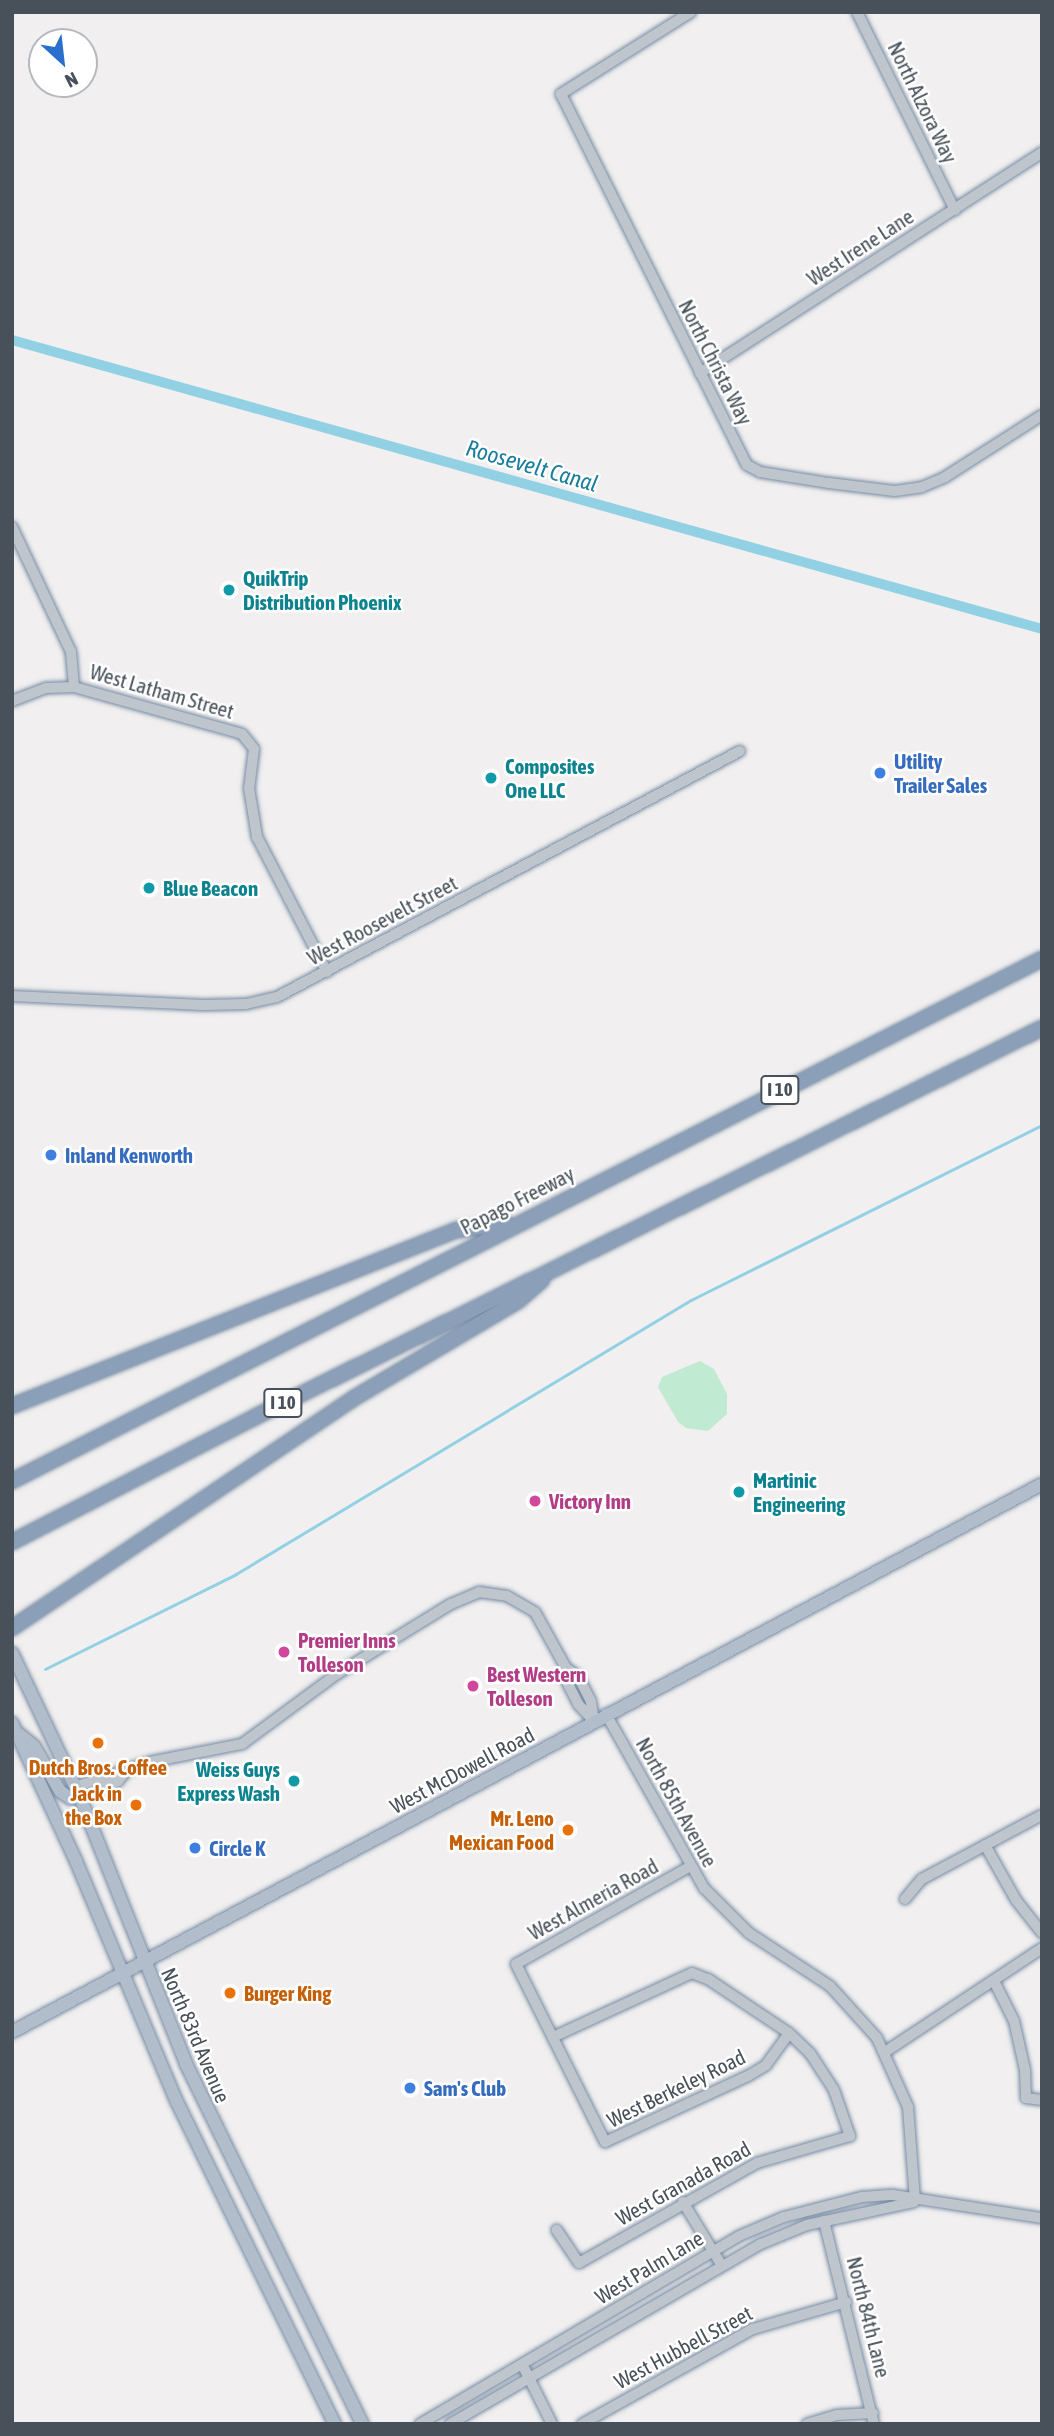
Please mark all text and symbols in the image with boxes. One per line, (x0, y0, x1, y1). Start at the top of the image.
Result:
north arrow (28, 28, 98, 98)
street label: North Alzora Way (883, 37, 963, 167)
text: N (62, 68, 82, 92)
street label: West Irene Lane (802, 203, 918, 291)
street label: North Christa Way (674, 295, 758, 429)
water label: Roosevelt Canal (463, 434, 601, 498)
place label: QuikTrip Distribution Phoenix (243, 565, 401, 615)
marker: QuikTrip Distribution Phoenix (221, 582, 237, 598)
street label: West Latham Street (87, 658, 237, 724)
place label: Utility Trailer Sales (894, 748, 987, 798)
place label: Composites One LLC (505, 753, 594, 803)
marker: Utility Trailer Sales (872, 765, 888, 781)
marker: Composites One LLC (483, 770, 499, 786)
street label: West Roosevelt Street (303, 870, 461, 970)
place label: Blue Beacon (163, 875, 258, 901)
marker: Blue Beacon (141, 880, 157, 896)
road number: I 10 (759, 1074, 801, 1106)
place label: Inland Kenworth (65, 1142, 193, 1168)
marker: Inland Kenworth (43, 1147, 59, 1163)
street label: Papago Freeway (456, 1161, 578, 1239)
road number: I 10 (262, 1387, 304, 1418)
place label: Martinic Engineering (753, 1467, 845, 1517)
marker: Martinic Engineering (731, 1484, 747, 1500)
place label: Victory Inn (549, 1488, 631, 1514)
marker: Victory Inn (527, 1493, 543, 1509)
place label: Premier Inns Tolleson (298, 1627, 396, 1677)
marker: Premier Inns Tolleson (276, 1644, 292, 1660)
place label: Best Western Tolleson (487, 1661, 586, 1711)
marker: Best Western Tolleson (465, 1678, 481, 1694)
street label: West McDowell Road (386, 1721, 538, 1819)
street label: North 85th Avenue (631, 1733, 723, 1871)
marker: Dutch Bros. Coffee (90, 1735, 106, 1751)
place label: Dutch Bros. Coffee (29, 1754, 167, 1780)
place label: Weiss Guys Express Wash (177, 1756, 280, 1806)
marker: Weiss Guys Express Wash (286, 1773, 302, 1789)
place label: Jack in the Box (65, 1780, 122, 1830)
marker: Jack in the Box (128, 1797, 144, 1813)
place label: Mr. Leno Mexican Food (449, 1805, 554, 1855)
marker: Mr. Leno Mexican Food (560, 1822, 576, 1838)
place label: Circle K (209, 1835, 265, 1861)
marker: Circle K (187, 1840, 203, 1856)
street label: West Almeria Road (524, 1853, 662, 1945)
street label: North 83rd Avenue (156, 1964, 236, 2106)
place label: Burger King (244, 1980, 331, 2006)
marker: Burger King (222, 1985, 238, 2001)
street label: West Berkeley Road (603, 2044, 749, 2132)
place label: Sam's Club (424, 2075, 506, 2101)
marker: Sam's Club (402, 2080, 418, 2096)
street label: West Granada Road (611, 2136, 755, 2230)
street label: West Palm Lane (591, 2225, 707, 2309)
street label: North 84th Lane (842, 2254, 896, 2380)
street label: West Hubbell Street (610, 2300, 756, 2394)

